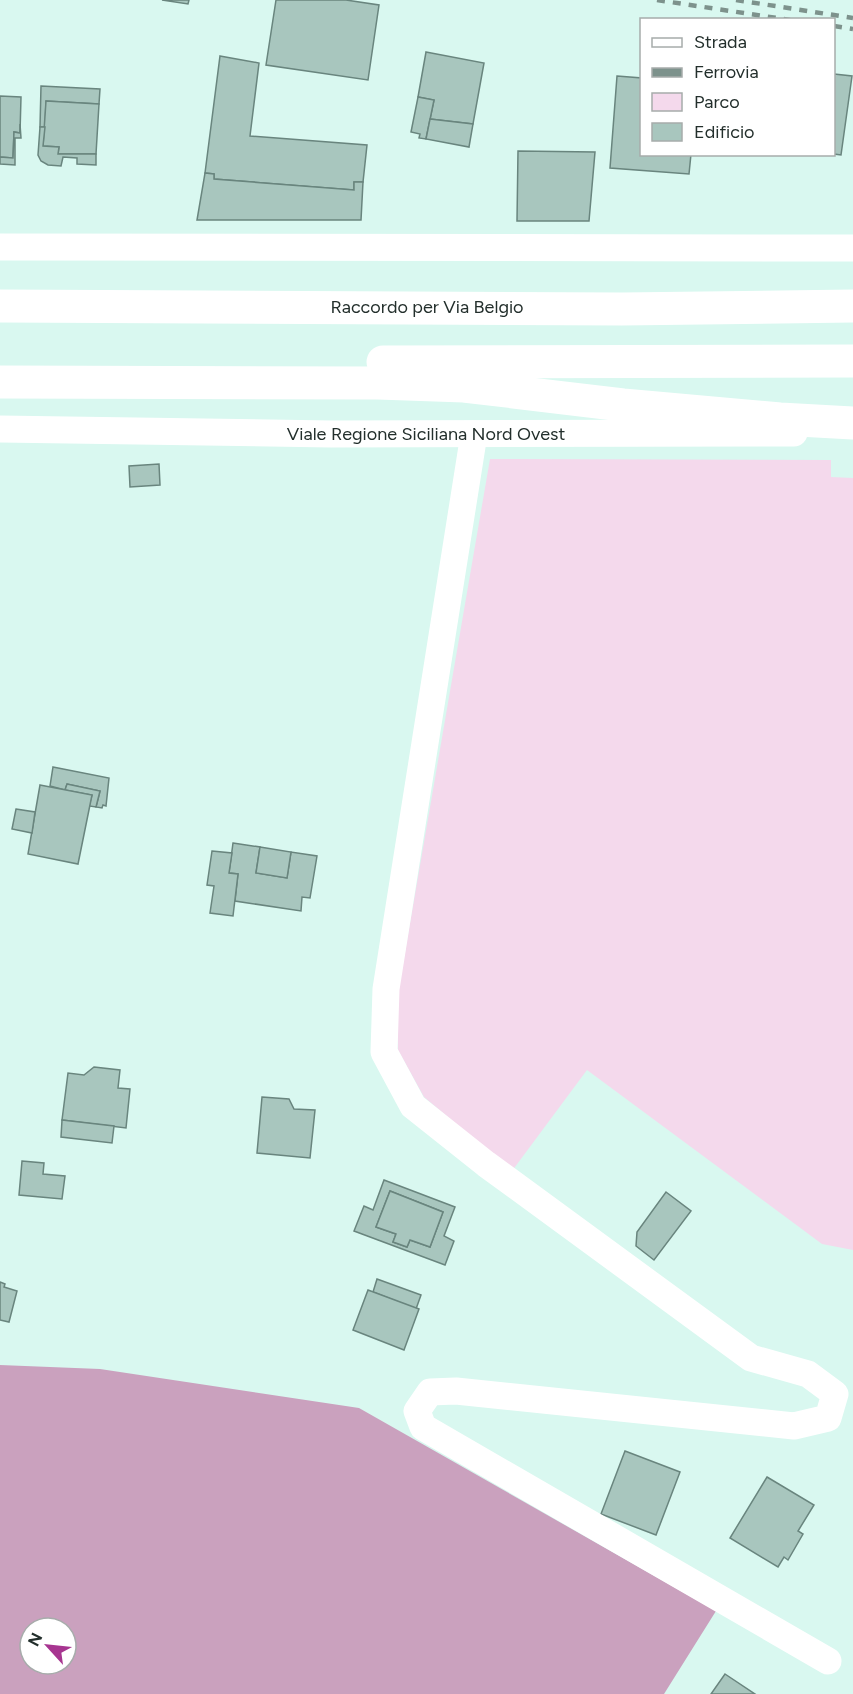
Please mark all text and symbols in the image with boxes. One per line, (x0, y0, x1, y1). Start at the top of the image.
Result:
legend (640, 18, 835, 156)
text: Strada (694, 31, 747, 53)
text: Ferrovia (694, 61, 759, 83)
text: Parco (694, 91, 740, 113)
text: Edificio (694, 121, 755, 143)
street label: Raccordo per Via Belgio (330, 296, 524, 318)
street label: Viale Regione Siciliana Nord Ovest (287, 423, 565, 445)
north arrow (18, 1616, 78, 1676)
text: N (24, 1630, 46, 1649)

